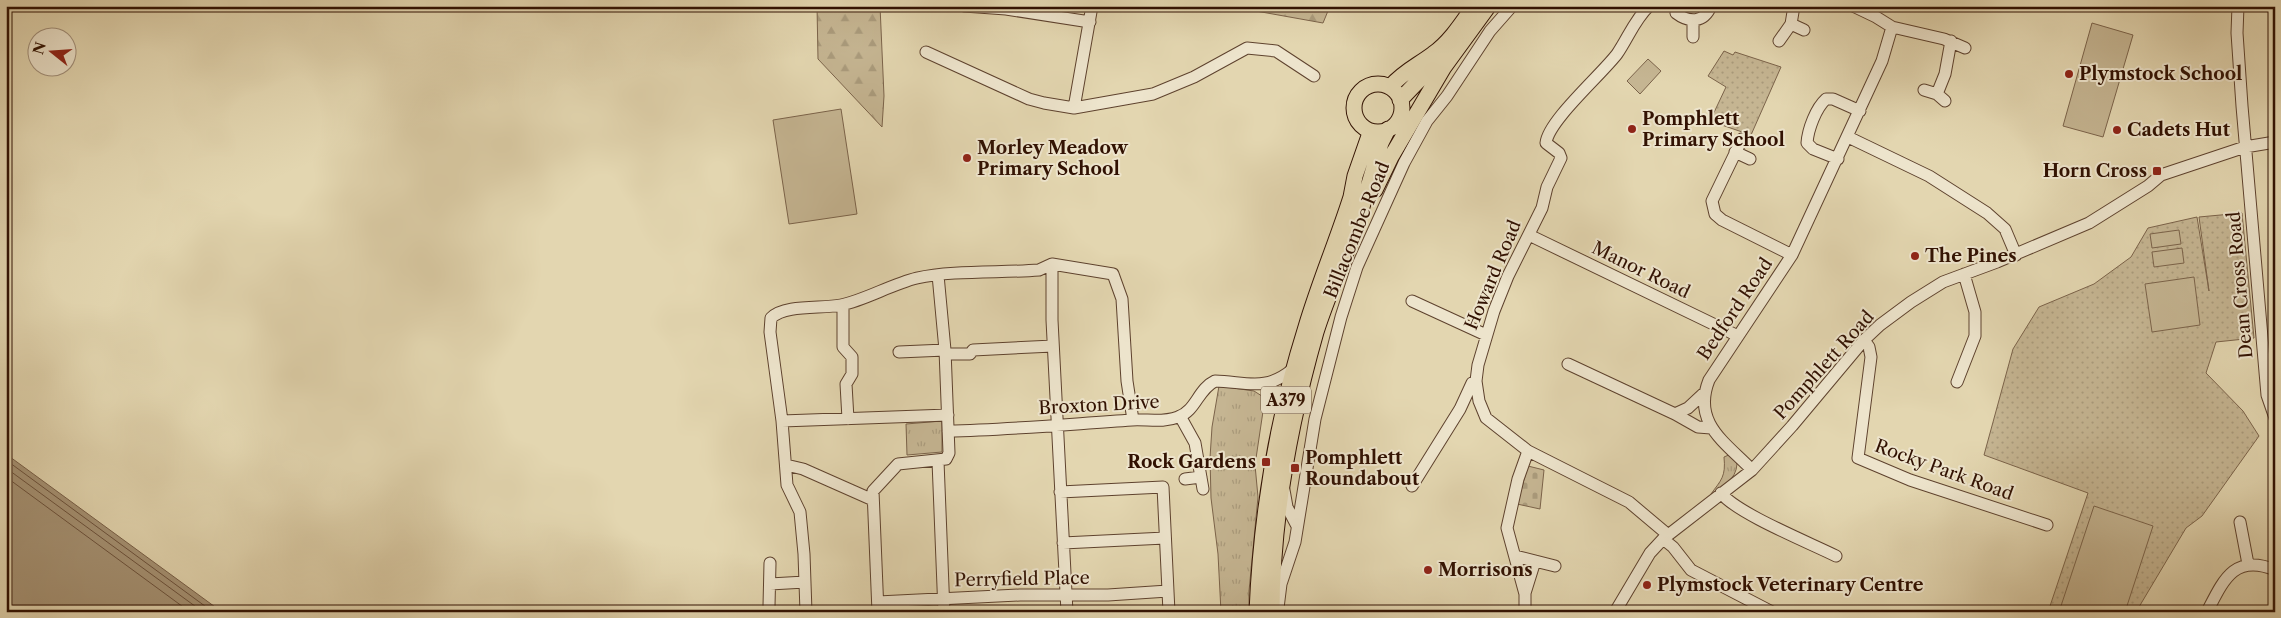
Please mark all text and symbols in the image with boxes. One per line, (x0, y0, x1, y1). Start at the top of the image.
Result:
north arrow (28, 28, 78, 78)
text: N (29, 40, 50, 57)
place label: Plymstock School (2079, 63, 2242, 85)
marker: Plymstock School (2063, 68, 2075, 80)
place label: Pomphlett Primary School (1642, 108, 1785, 151)
place label: Cadets Hut (2127, 119, 2231, 141)
marker: Pomphlett Primary School (1626, 123, 1638, 135)
marker: Cadets Hut (2111, 124, 2123, 136)
place label: Morley Meadow Primary School (977, 137, 1129, 180)
marker: Morley Meadow Primary School (961, 152, 973, 164)
street label: Billacombe Road (1320, 158, 1394, 302)
place label: Horn Cross (2043, 160, 2147, 182)
marker: Horn Cross (2151, 165, 2163, 177)
street label: Dean Cross Road (2223, 211, 2257, 359)
street label: Howard Road (1460, 217, 1526, 333)
street label: Manor Road (1588, 237, 1694, 303)
place label: The Pines (1925, 245, 2017, 267)
marker: The Pines (1909, 250, 1921, 262)
street label: Bedford Road (1693, 254, 1777, 364)
street label: Pomphlett Road (1769, 306, 1879, 424)
road number: A379 (1261, 386, 1311, 414)
street label: Broxton Drive (1038, 391, 1160, 419)
street label: Rocky Park Road (1872, 435, 2016, 505)
place label: Pomphlett Roundabout (1305, 447, 1420, 490)
place label: Rock Gardens (1127, 451, 1256, 473)
marker: Rock Gardens (1260, 456, 1272, 468)
marker: Pomphlett Roundabout (1289, 462, 1301, 474)
place label: Morrisons (1438, 559, 1533, 581)
marker: Morrisons (1422, 564, 1434, 576)
street label: Perryfield Place (954, 567, 1090, 591)
place label: Plymstock Veterinary Centre (1657, 574, 1924, 596)
marker: Plymstock Veterinary Centre (1641, 579, 1653, 591)

